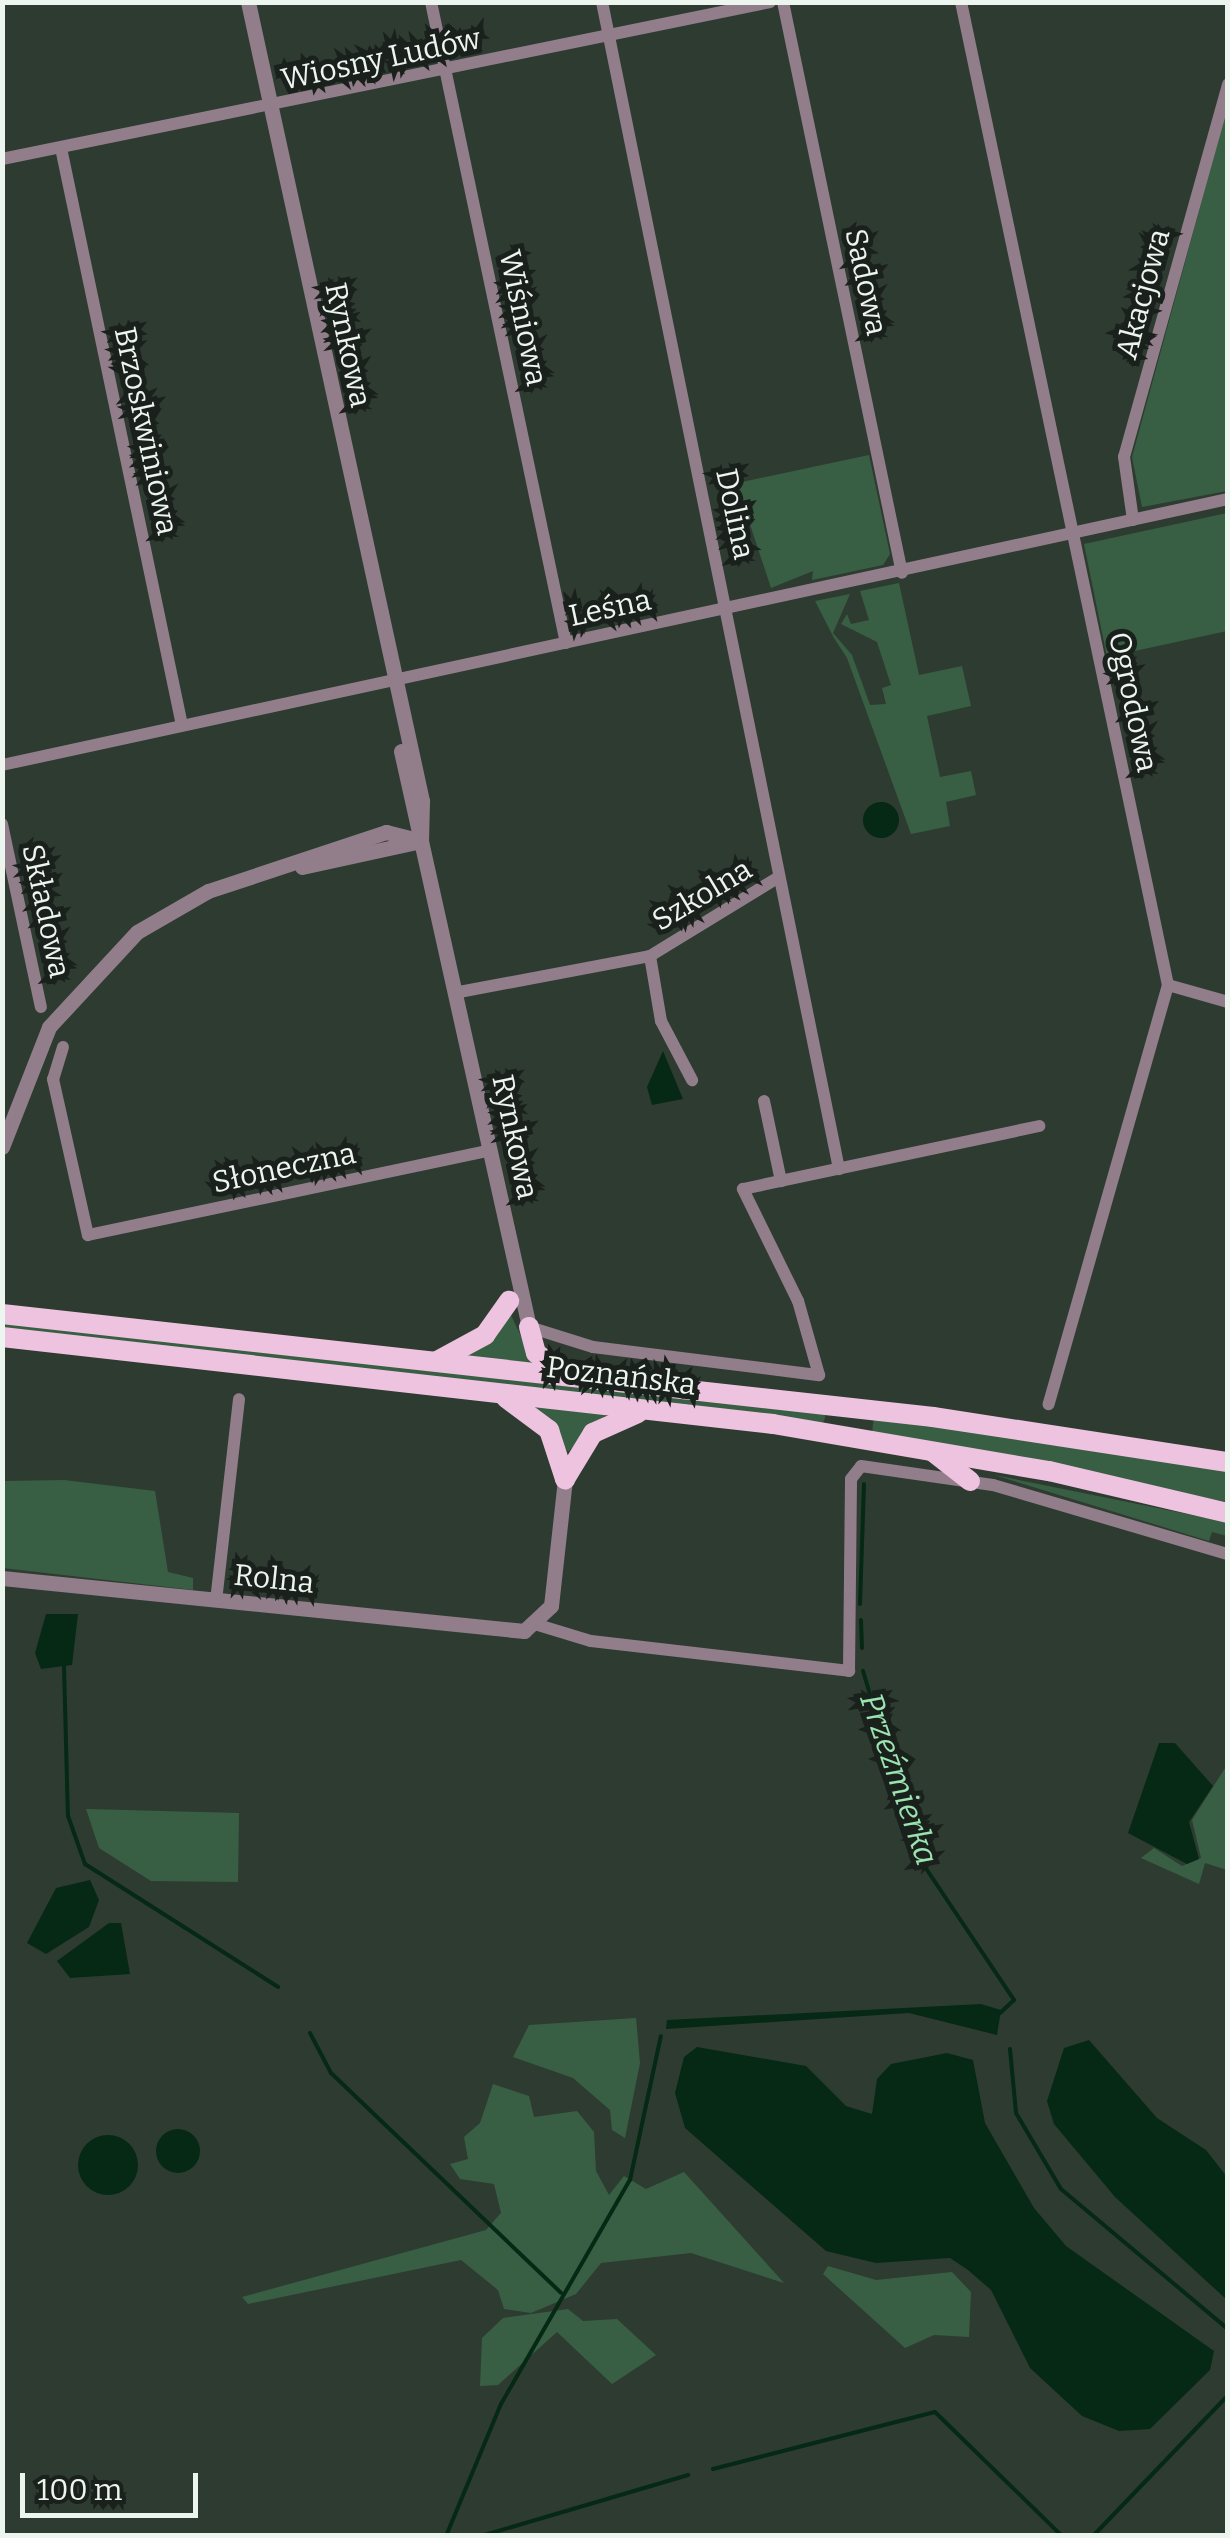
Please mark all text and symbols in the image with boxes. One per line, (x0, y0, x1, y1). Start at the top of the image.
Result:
street label: Wiosny Ludów (278, 20, 484, 98)
street label: Sadowa (837, 225, 895, 339)
street label: Akacjowa (1108, 225, 1178, 363)
street label: Wiśniowa (491, 247, 555, 389)
street label: Rynkowa (317, 280, 379, 410)
street label: Brzoskwiniowa (106, 324, 186, 538)
street label: Dolina (708, 465, 762, 563)
street label: Leśna (566, 582, 654, 634)
street label: Ogrodowa (1101, 629, 1165, 775)
street label: Składowa (14, 841, 78, 981)
street label: Szkolna (646, 851, 758, 939)
street label: Rynkowa (484, 1072, 546, 1202)
street label: Słoneczna (209, 1135, 359, 1201)
street label: Poznańska (544, 1349, 698, 1403)
street label: Rolna (232, 1557, 316, 1601)
water label: Przeźmierka (852, 1688, 946, 1870)
scale bar (25, 2453, 202, 2515)
text: 100 m (37, 2472, 122, 2508)

